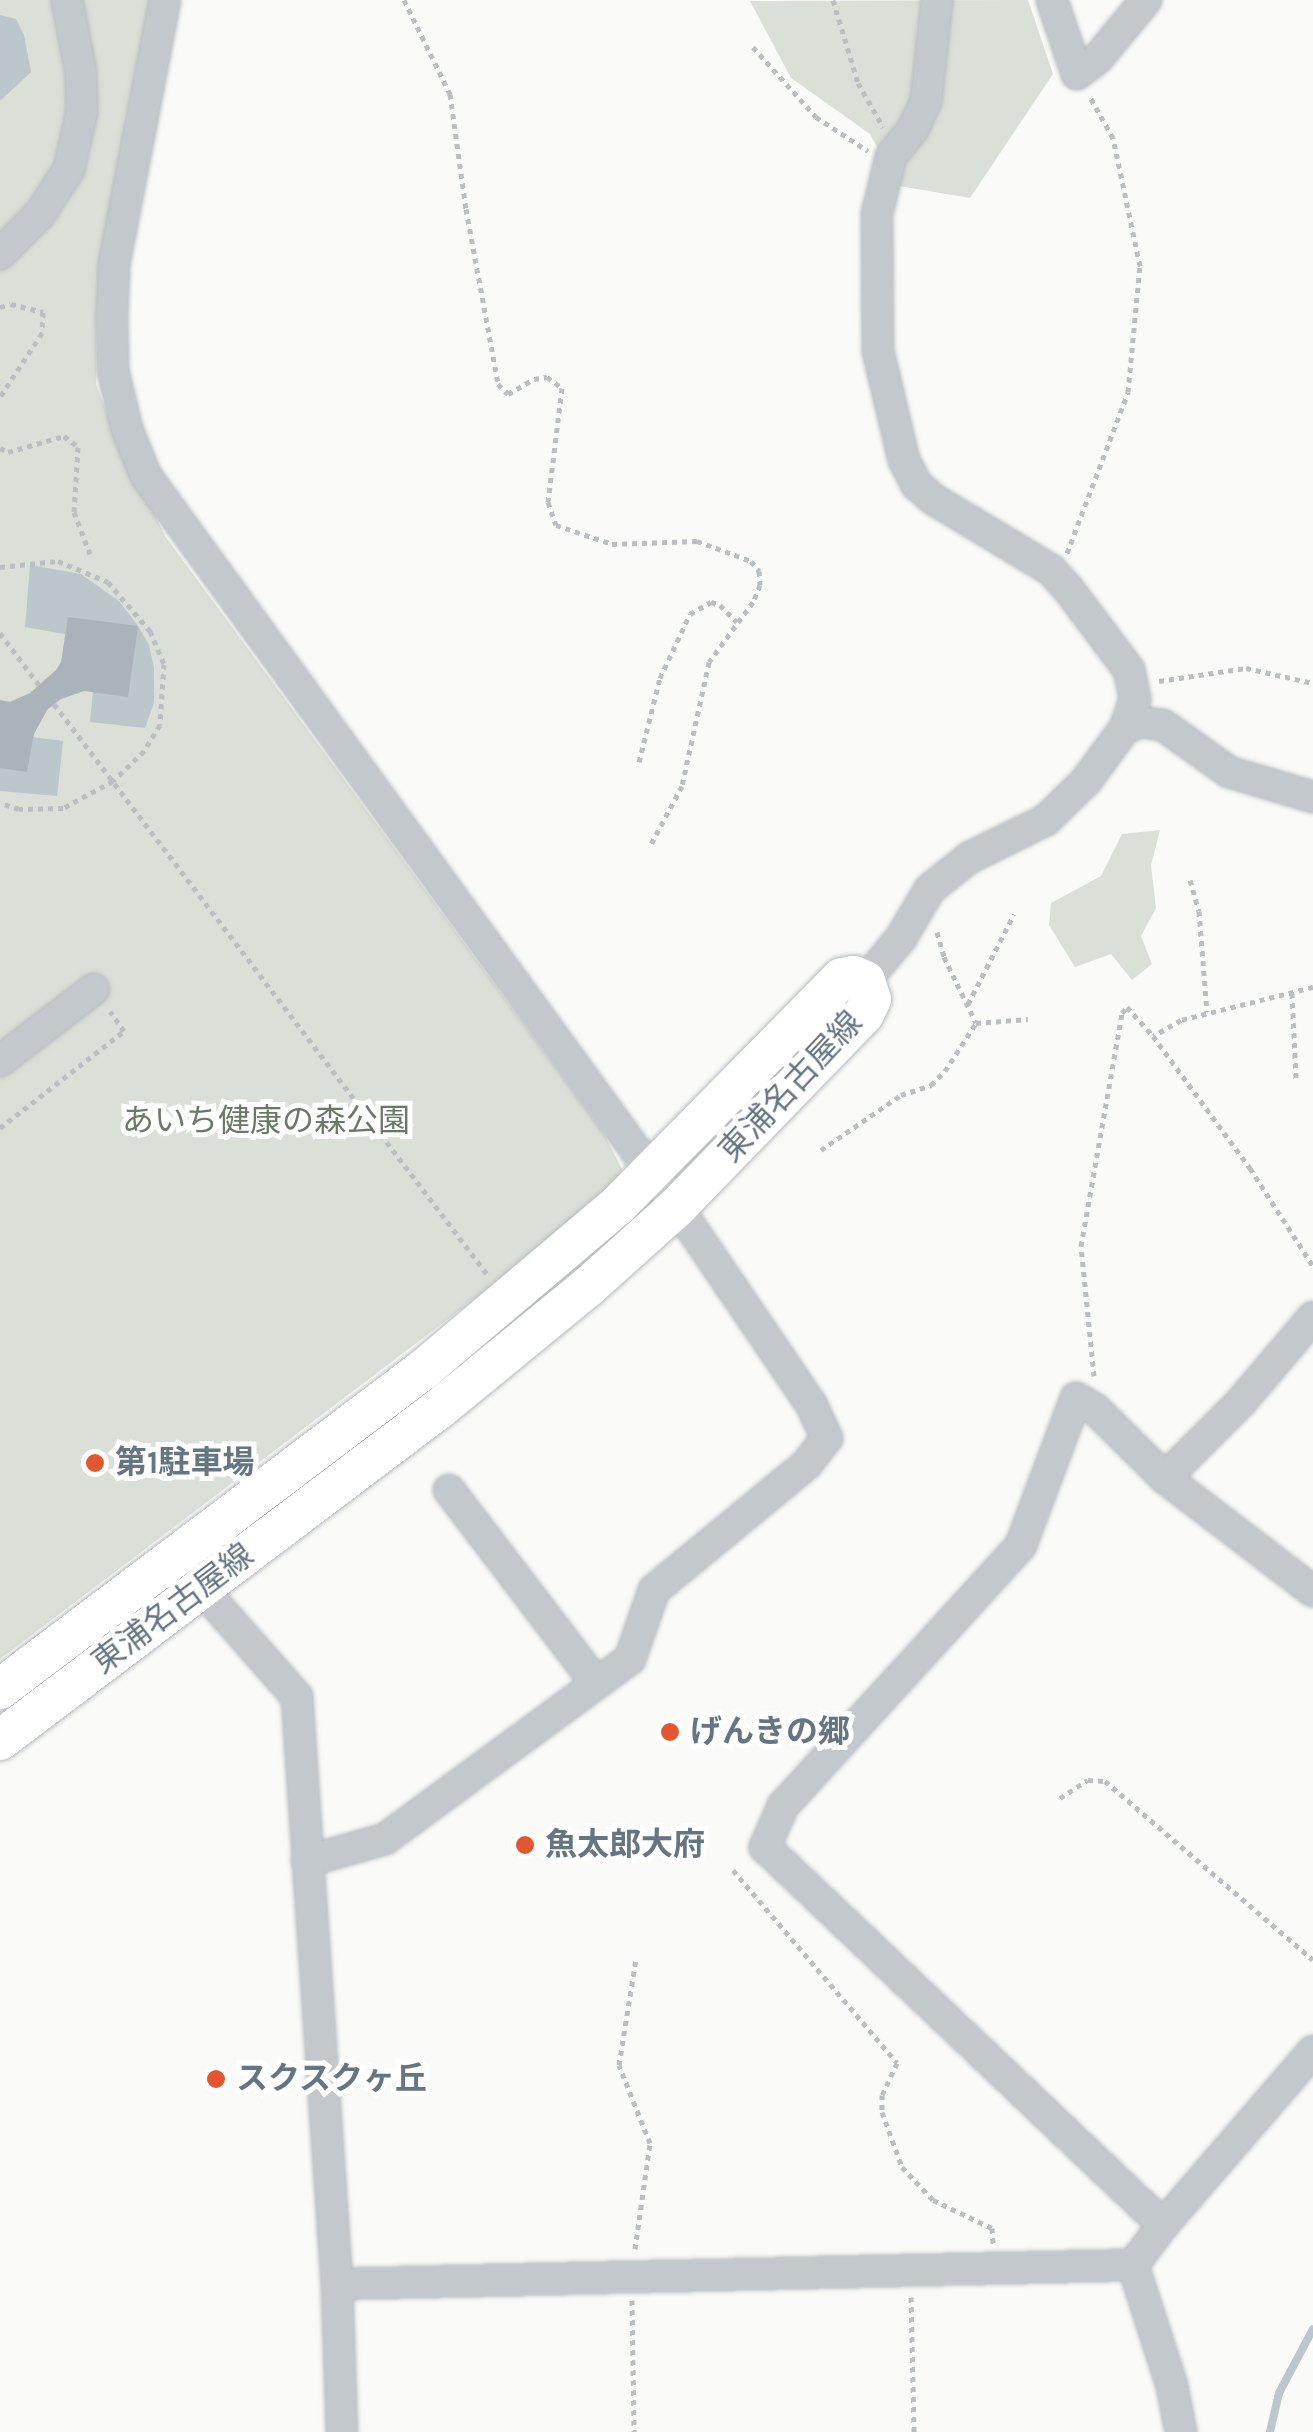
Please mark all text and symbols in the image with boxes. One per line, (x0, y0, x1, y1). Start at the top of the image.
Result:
street label: 東浦名古屋線 (711, 1004, 871, 1170)
park label: あいち健康の森公園 (122, 1102, 410, 1140)
place label: 第1駐車場 (115, 1444, 254, 1482)
marker: 第1駐車場 (84, 1452, 106, 1474)
street label: 東浦名古屋線 (85, 1536, 261, 1682)
place label: げんきの郷 (690, 1713, 850, 1751)
marker: げんきの郷 (659, 1721, 681, 1743)
place label: 魚太郎大府 (545, 1826, 705, 1864)
marker: 魚太郎大府 (514, 1834, 536, 1856)
place label: スクスクヶ丘 (236, 2060, 428, 2098)
marker: スクスクヶ丘 (205, 2068, 227, 2090)

